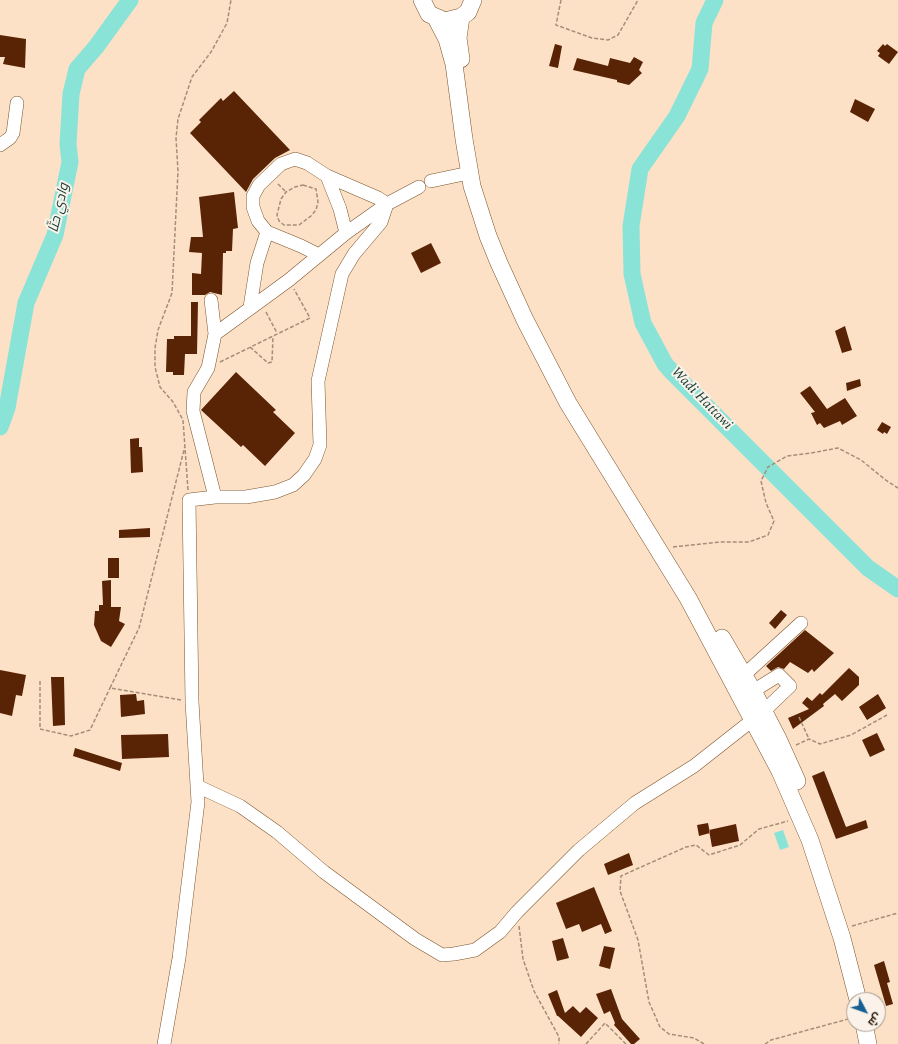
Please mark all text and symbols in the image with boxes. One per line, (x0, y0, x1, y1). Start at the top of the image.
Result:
water label: وادي حتّا (46, 182, 74, 234)
water label: Wadi Hattawi (667, 364, 735, 434)
north arrow (846, 992, 886, 1032)
text: ش (864, 1009, 886, 1030)

